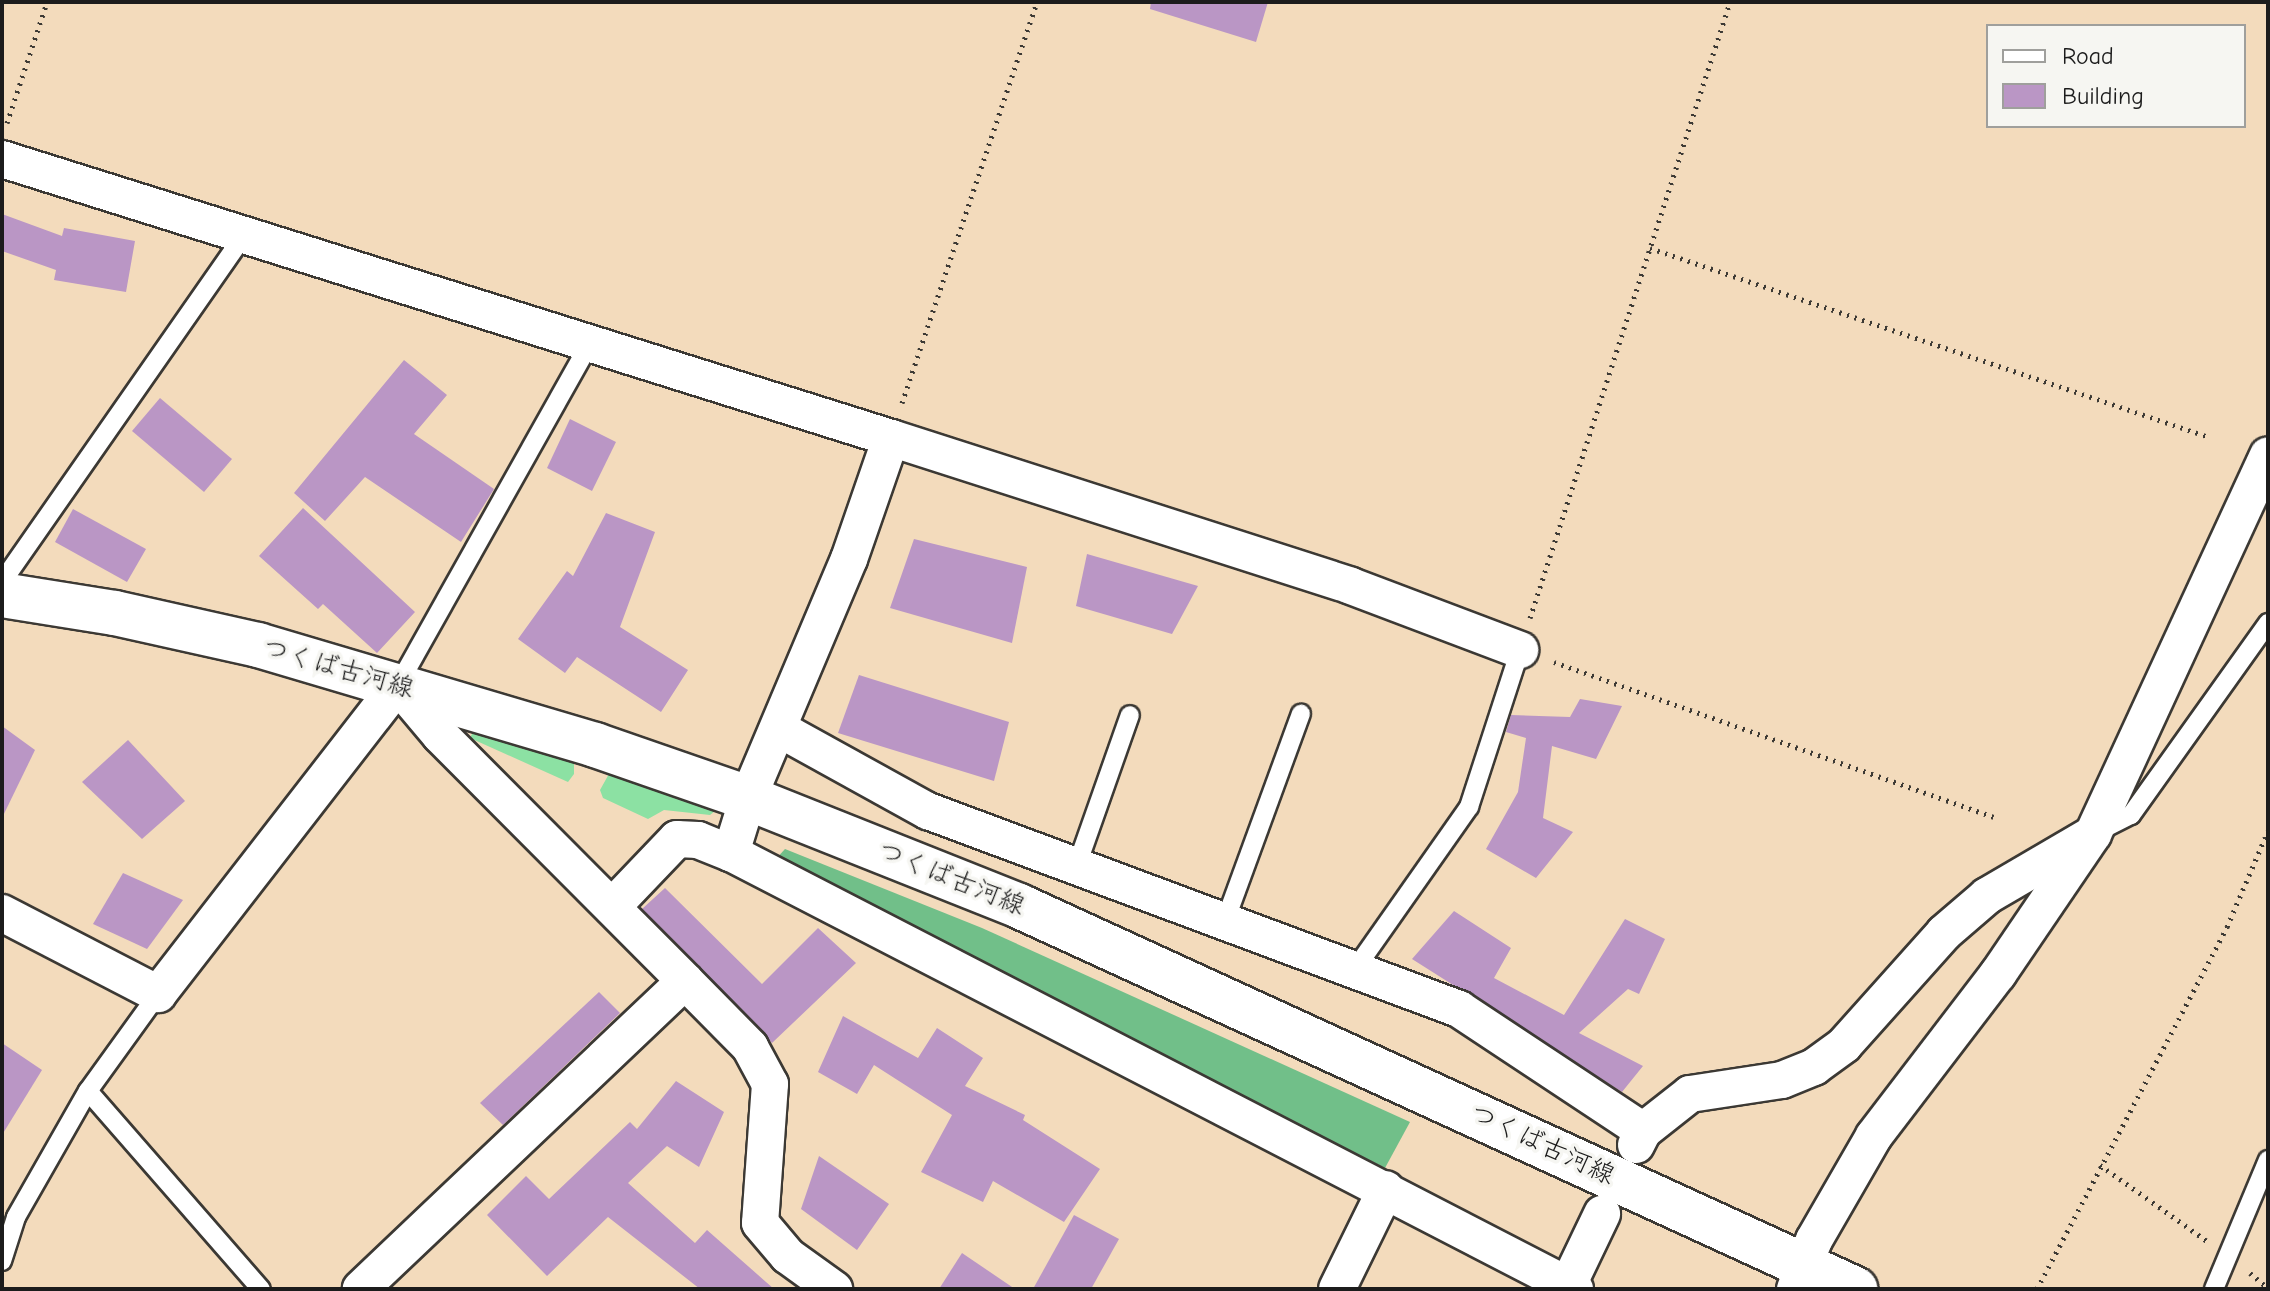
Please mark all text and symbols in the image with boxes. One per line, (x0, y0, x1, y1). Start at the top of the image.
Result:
legend (1986, 24, 2246, 128)
text: Road (2062, 42, 2114, 70)
text: Building (2062, 82, 2144, 110)
street label: つくば古河線 (259, 633, 417, 705)
street label: つくば古河線 (873, 835, 1029, 923)
street label: つくば古河線 (1465, 1098, 1619, 1192)

